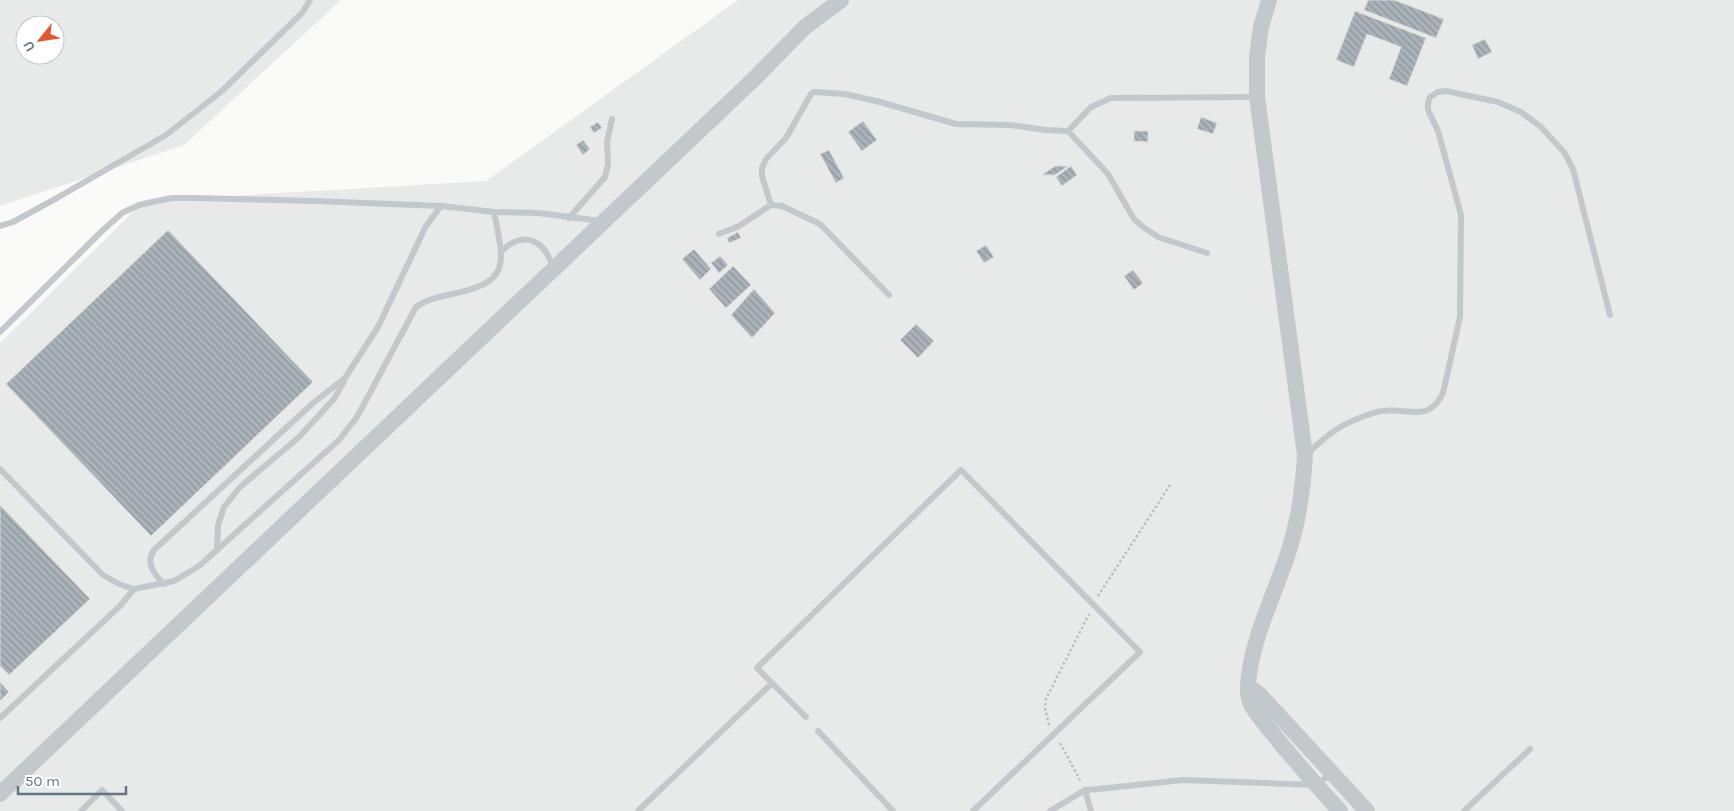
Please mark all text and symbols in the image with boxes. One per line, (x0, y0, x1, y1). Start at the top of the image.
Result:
north arrow (15, 15, 65, 65)
text: U (19, 38, 39, 55)
scale bar (18, 764, 125, 796)
text: 50 m (25, 772, 60, 790)

